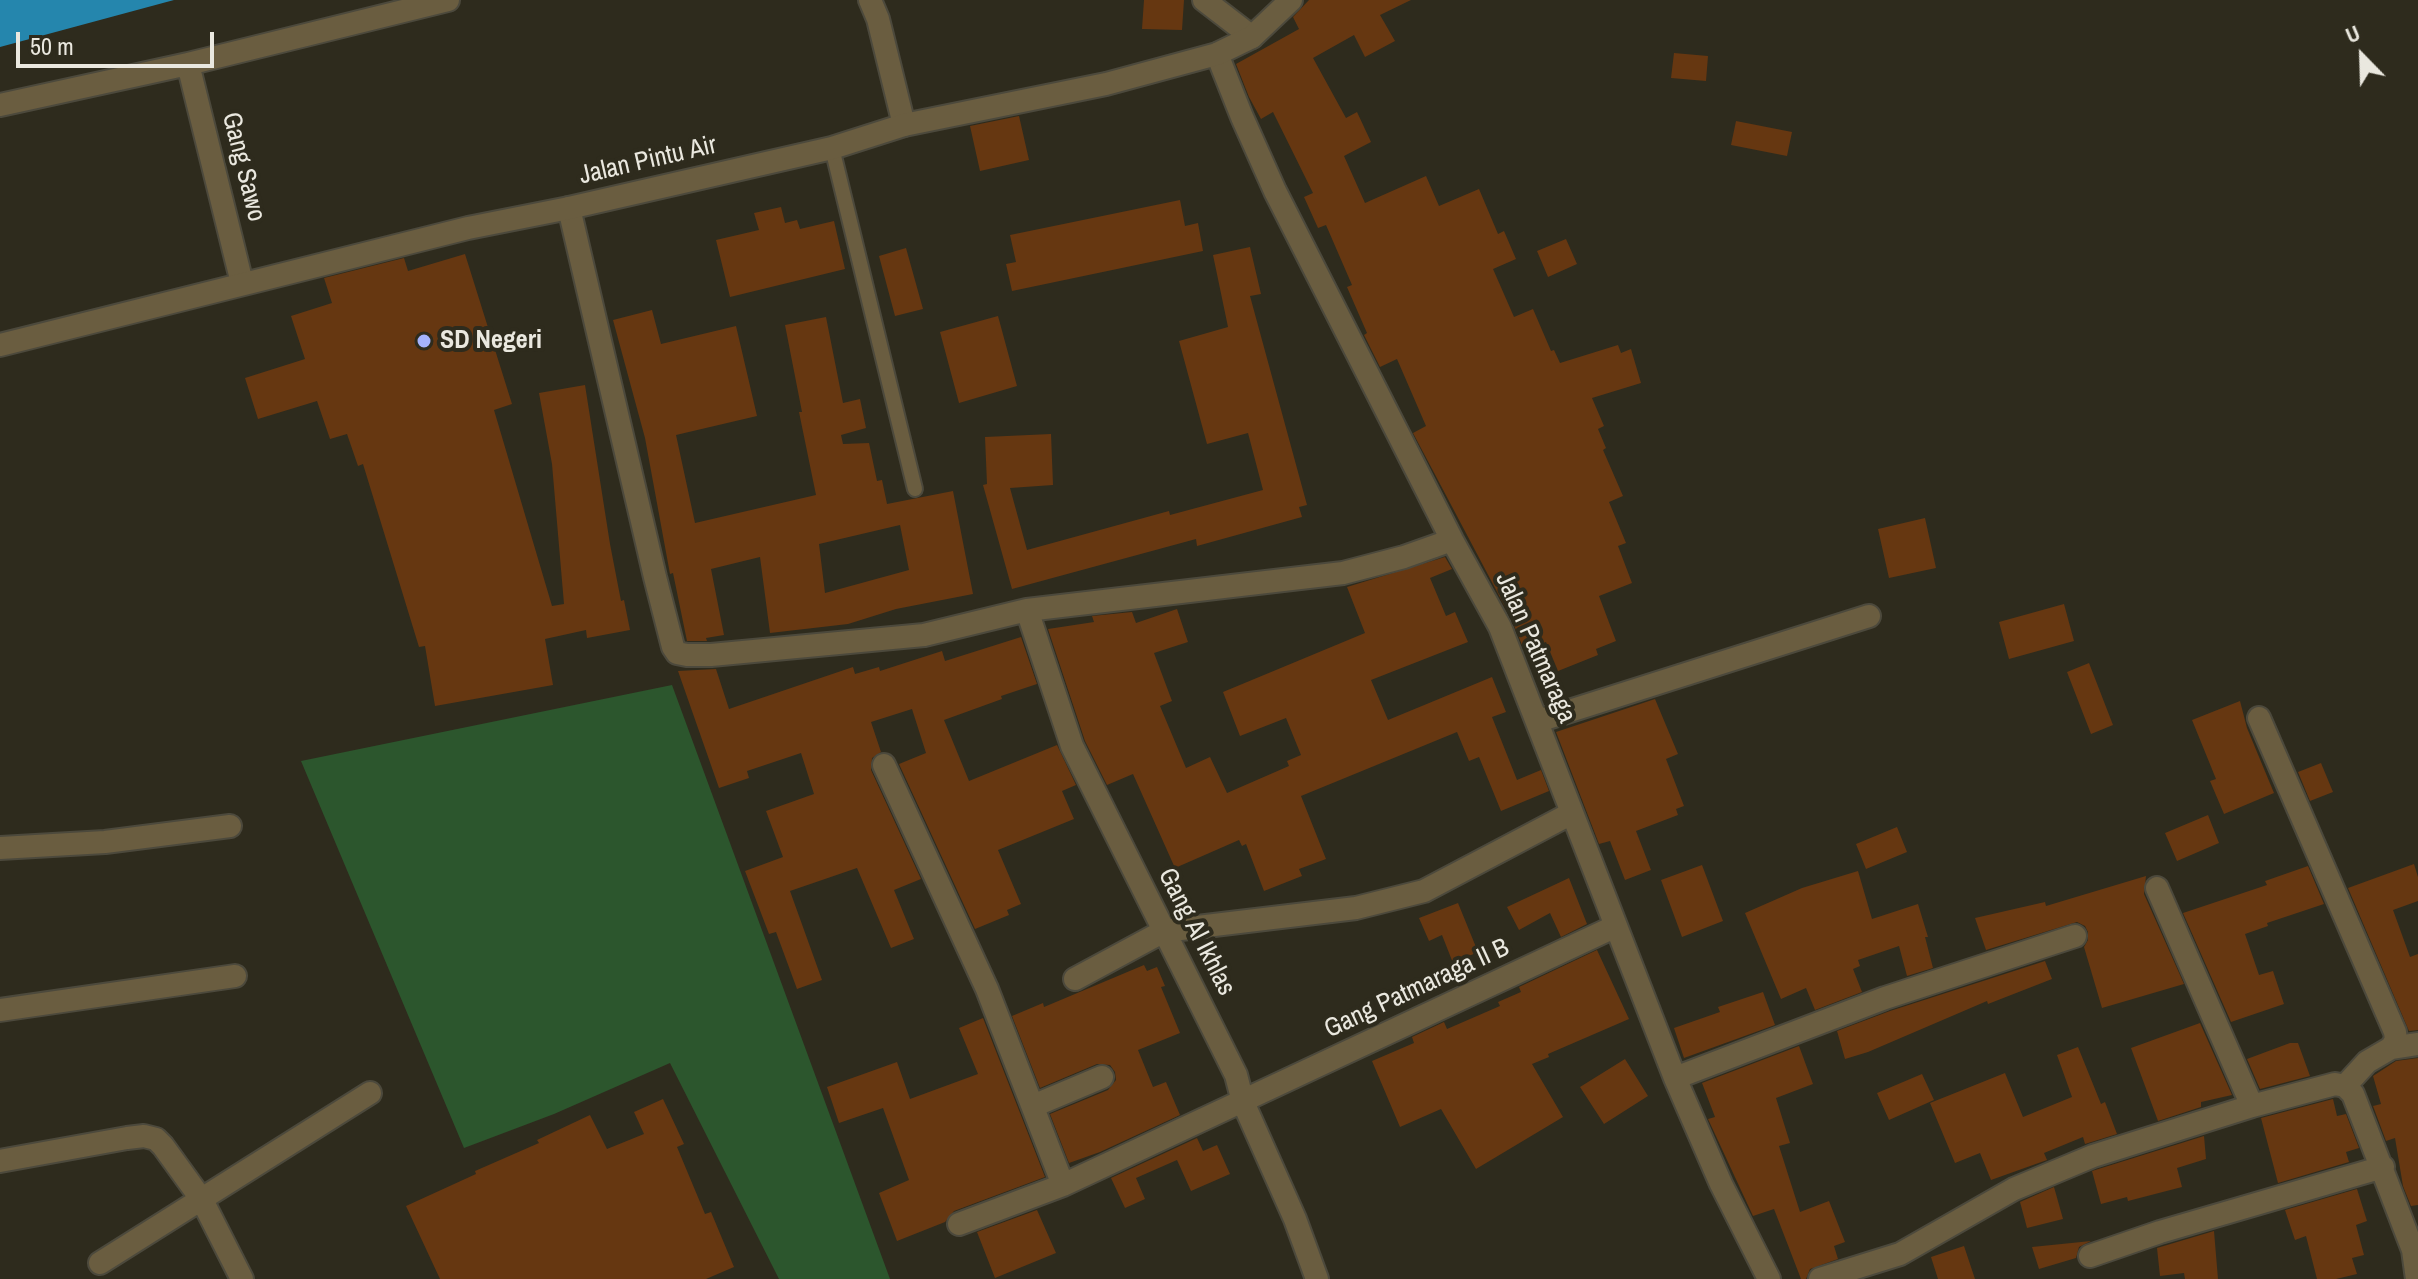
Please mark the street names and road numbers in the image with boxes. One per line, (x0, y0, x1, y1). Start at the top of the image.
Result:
street label: Gang Sawo (214, 109, 272, 225)
street label: Jalan Pintu Air (576, 130, 720, 192)
street label: Jalan Patmaraga (1488, 568, 1582, 728)
street label: Gang Al Ikhlas (1151, 863, 1241, 1001)
street label: Gang Patmaraga II B (1320, 933, 1514, 1045)

